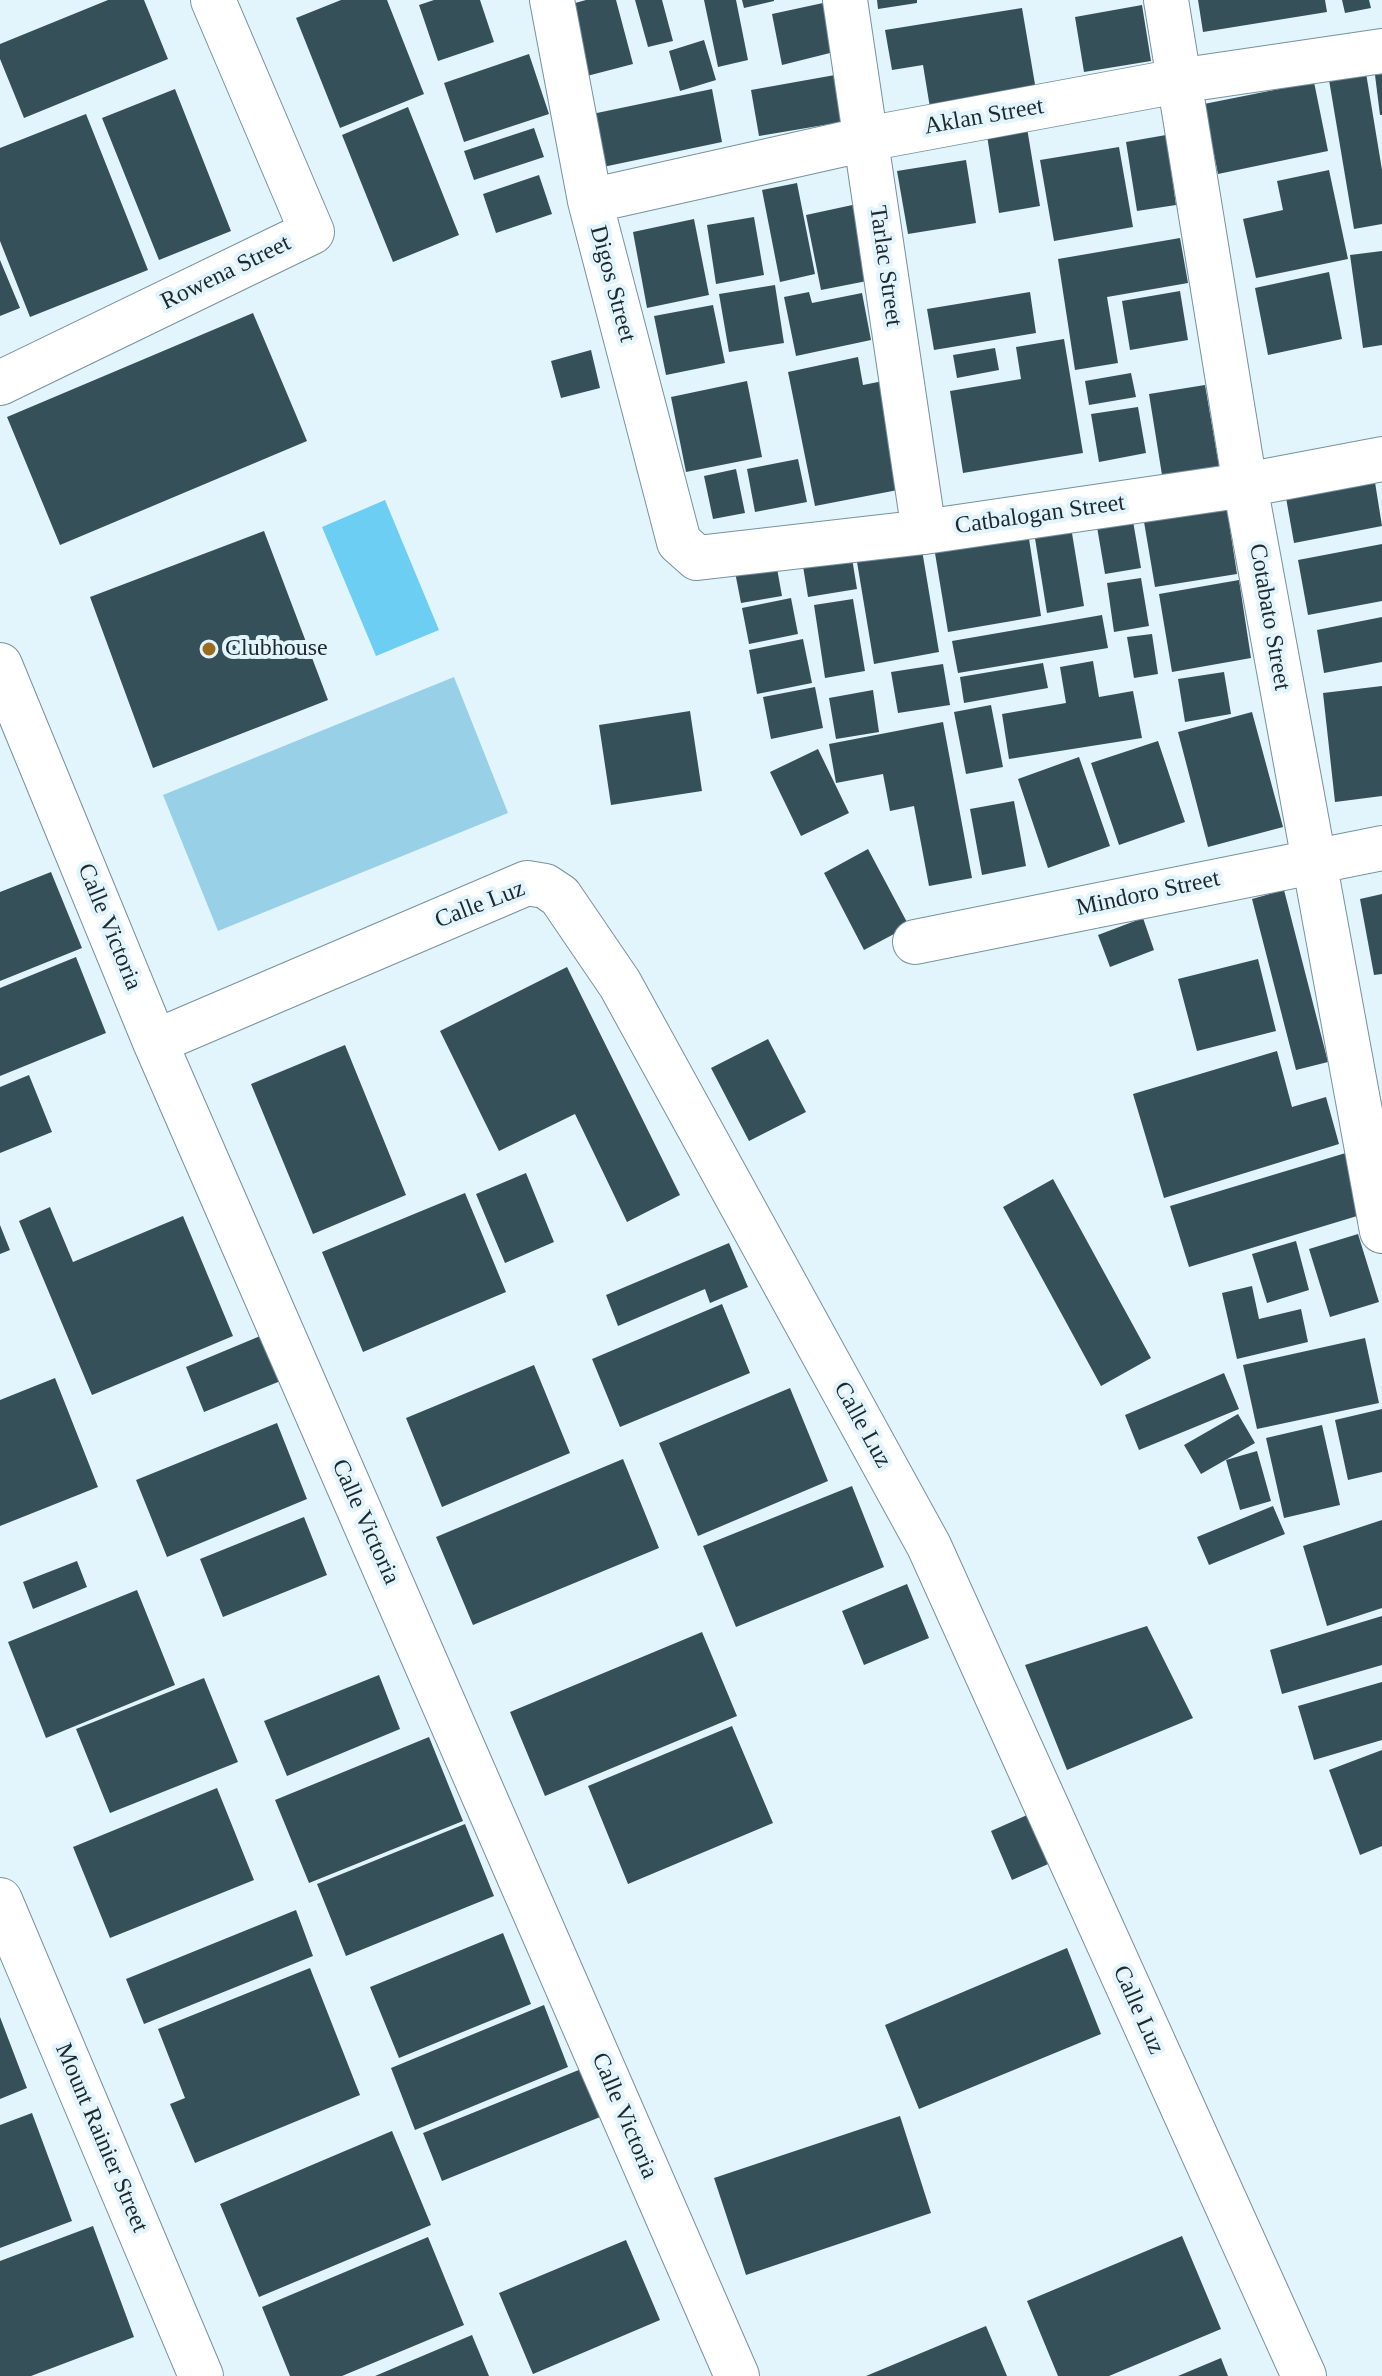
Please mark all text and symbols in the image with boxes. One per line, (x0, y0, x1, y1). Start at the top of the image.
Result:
street label: Aklan Street (922, 92, 1046, 142)
street label: Tarlac Street (862, 204, 908, 328)
street label: Digos Street (583, 223, 641, 345)
street label: Rowena Street (156, 229, 296, 317)
street label: Catbalogan Street (953, 489, 1127, 541)
street label: Cotabato Street (1242, 541, 1296, 693)
place label: Clubhouse (225, 635, 328, 663)
marker: Clubhouse (200, 640, 218, 658)
street label: Calle Victoria (71, 860, 147, 994)
street label: Mindoro Street (1074, 865, 1222, 923)
street label: Calle Luz (431, 875, 529, 935)
street label: Calle Luz (827, 1377, 897, 1473)
street label: Calle Victoria (325, 1455, 405, 1589)
street label: Calle Luz (1106, 1961, 1170, 2059)
street label: Mount Rainier Street (48, 2039, 154, 2237)
street label: Calle Victoria (585, 2049, 663, 2183)

